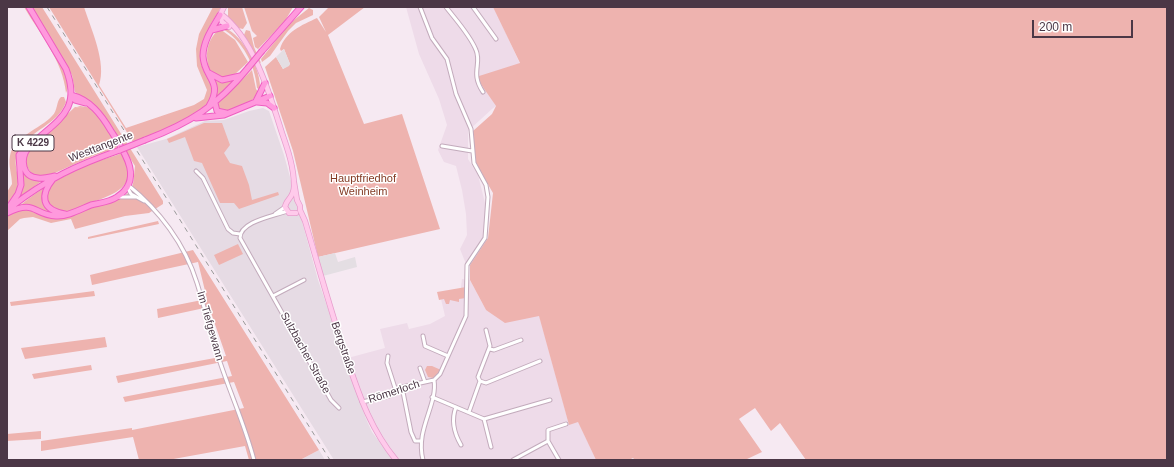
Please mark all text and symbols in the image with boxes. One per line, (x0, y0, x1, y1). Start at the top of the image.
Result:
scale bar (1034, 12, 1135, 38)
text: 200 m (1039, 20, 1072, 34)
street label: Westtangente (67, 129, 135, 165)
road number: K 4229 (12, 135, 54, 151)
park label: Hauptfriedhof Weinheim (330, 172, 396, 198)
street label: Im Tiefgewann (194, 290, 226, 362)
street label: Sulzbacher Straße (277, 310, 333, 396)
street label: Bergstraße (328, 320, 358, 376)
street label: Römerloch (367, 378, 421, 406)

